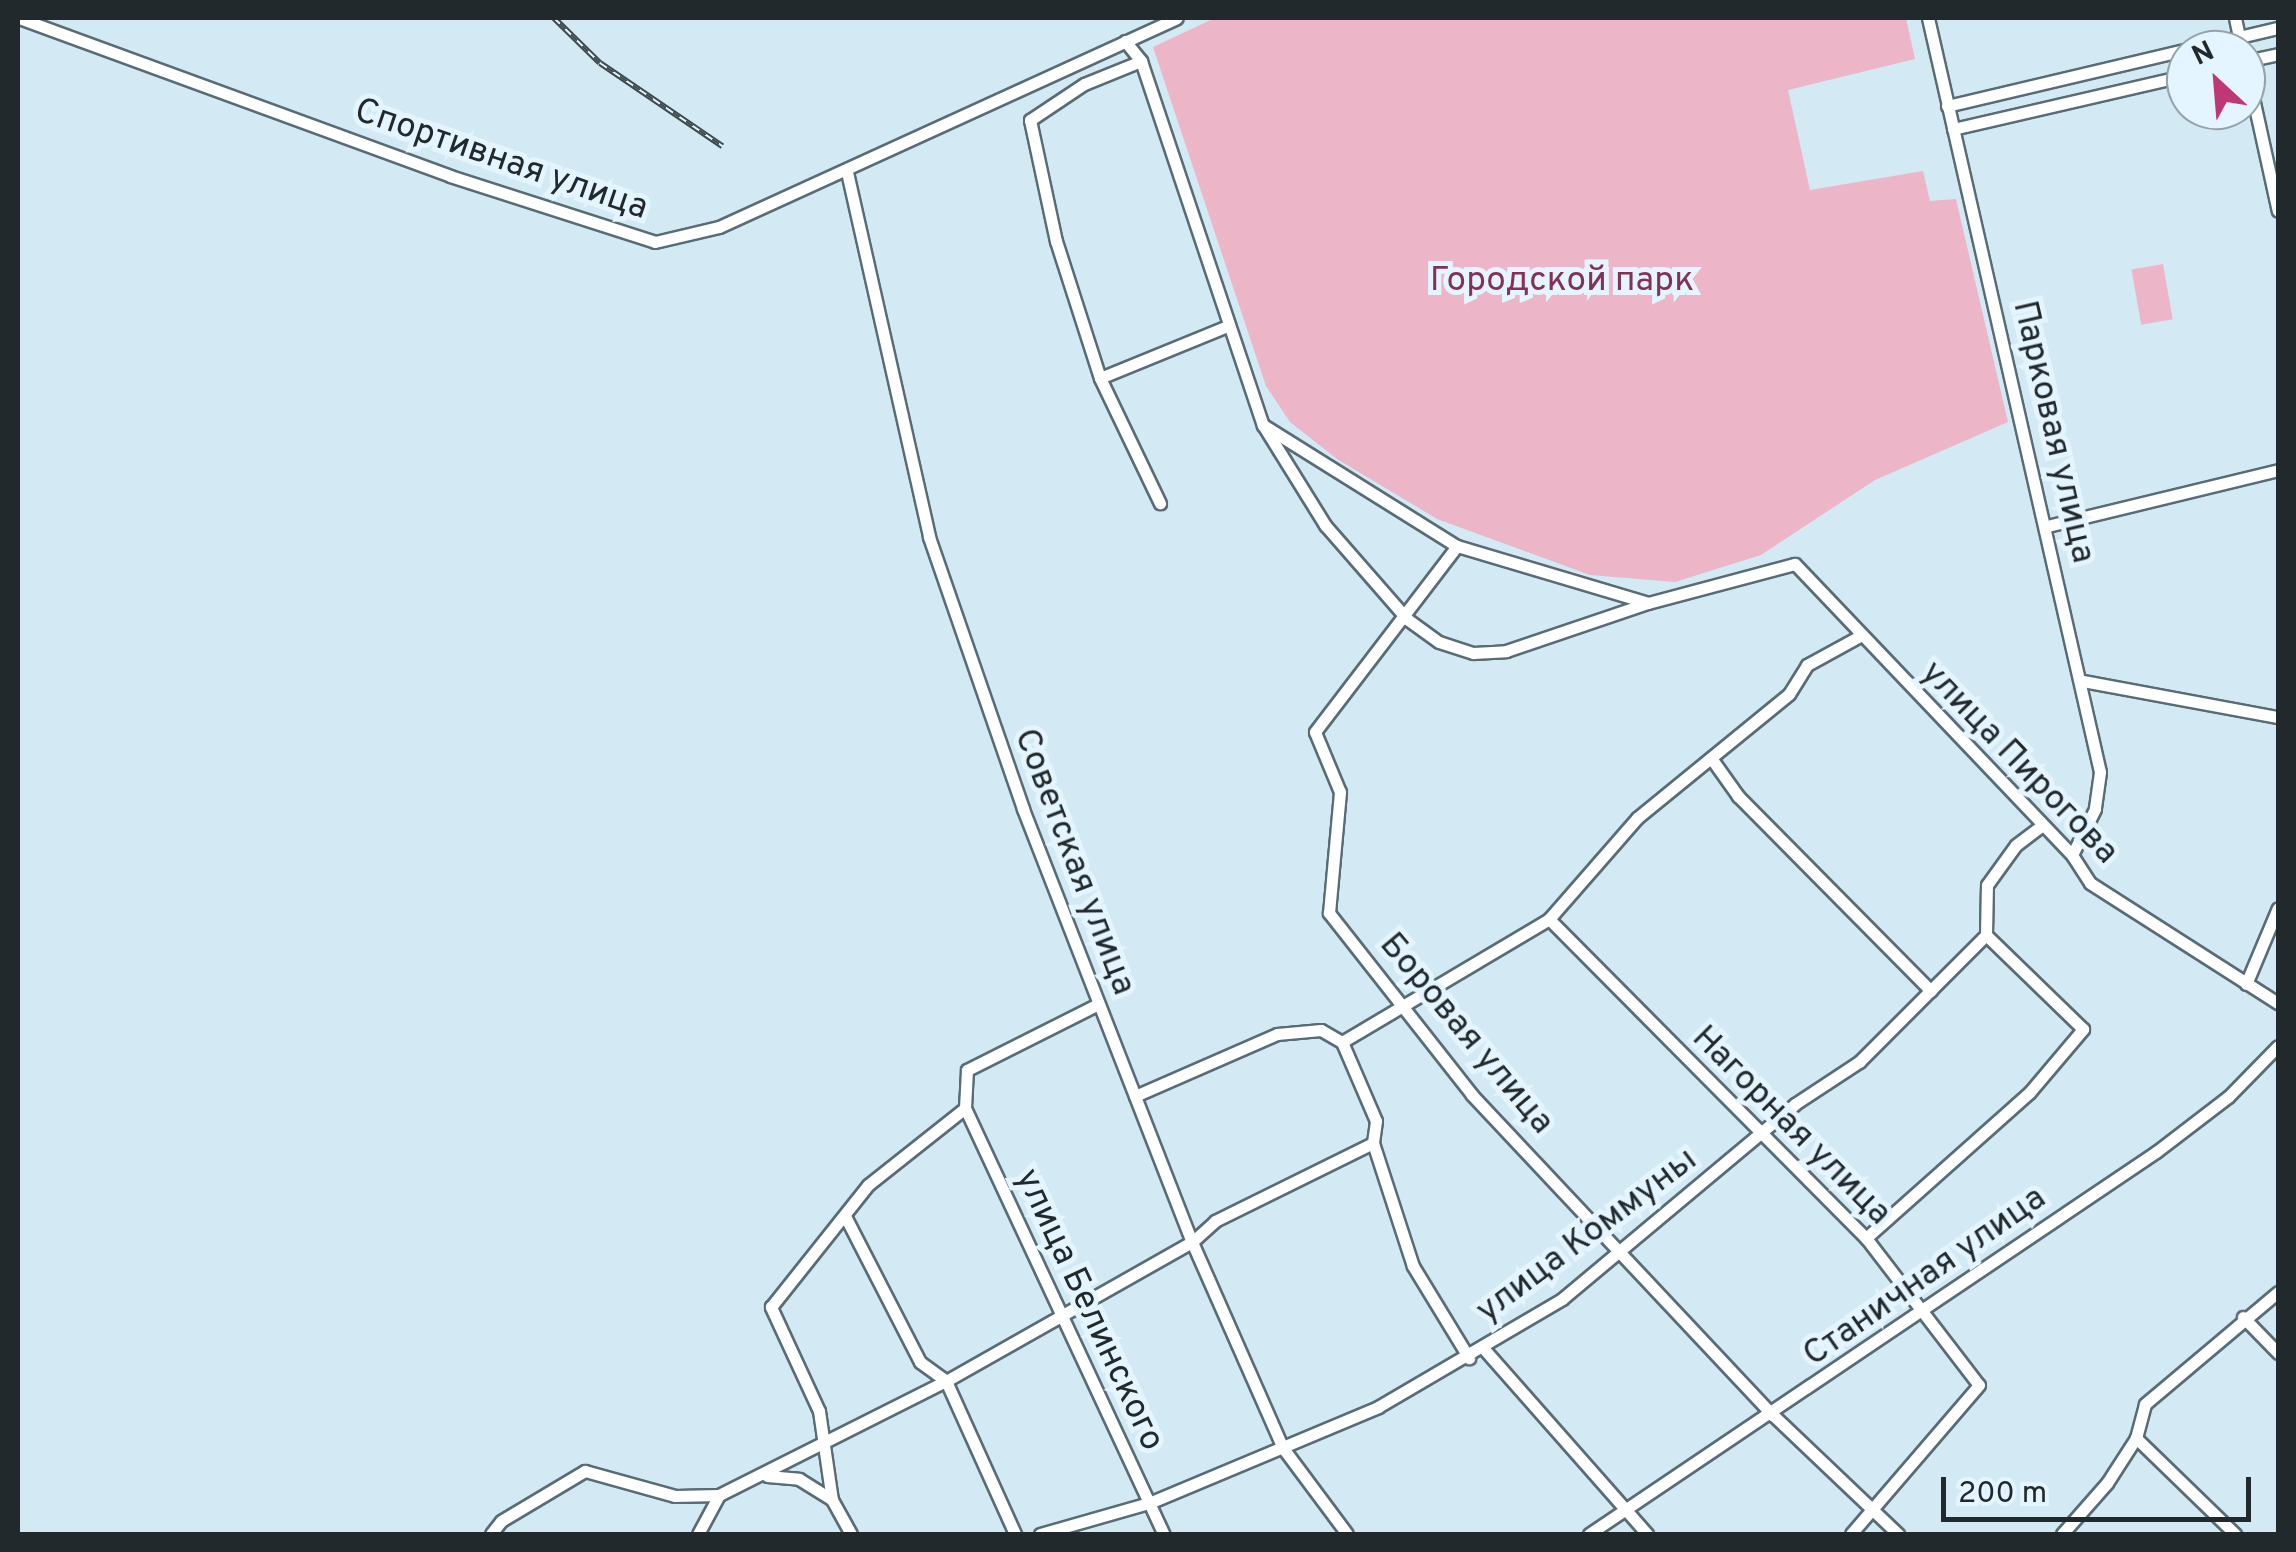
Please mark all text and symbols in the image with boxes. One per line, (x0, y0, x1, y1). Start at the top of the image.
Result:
north arrow (2166, 30, 2266, 130)
text: N (2187, 34, 2221, 75)
street label: Спортивная улица (349, 90, 653, 230)
park label: Городской парк (1430, 260, 1694, 302)
street label: Парковая улица (2002, 297, 2104, 567)
street label: улица Пирогова (1911, 653, 2127, 873)
street label: Советская улица (1004, 723, 1144, 1001)
street label: Боровая улица (1370, 925, 1562, 1143)
street label: Нагорная улица (1682, 1017, 1900, 1235)
street label: улица Коммуны (1468, 1139, 1706, 1333)
street label: улица Белинского (1005, 1162, 1173, 1458)
street label: Станичная улица (1796, 1178, 2054, 1376)
scale bar (1946, 1457, 2256, 1519)
text: 200 m (1958, 1476, 2047, 1513)

